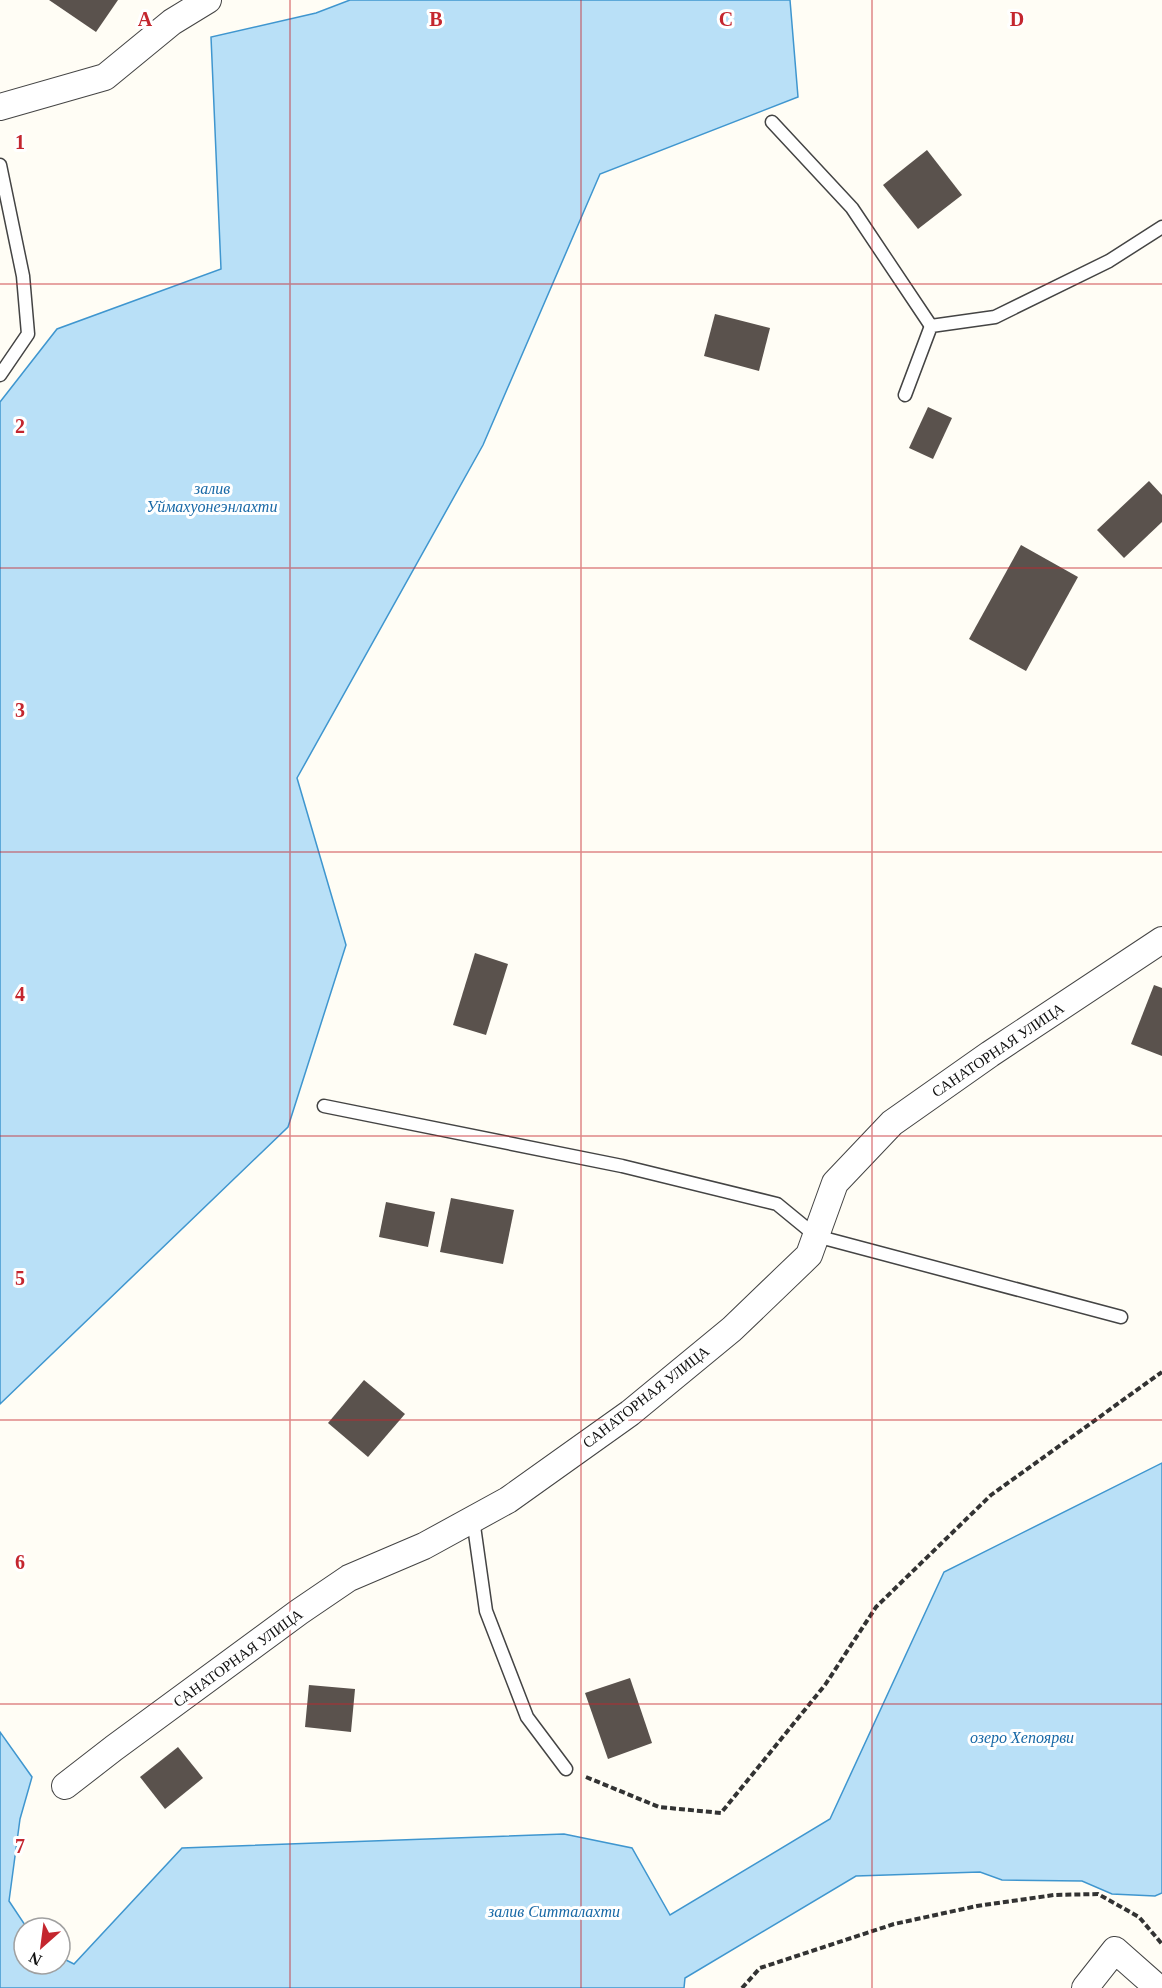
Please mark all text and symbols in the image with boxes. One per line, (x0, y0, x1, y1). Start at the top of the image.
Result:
text: A (138, 8, 153, 30)
text: B (429, 8, 443, 30)
text: C (719, 8, 733, 30)
text: D (1010, 8, 1024, 30)
text: 1 (15, 131, 25, 153)
text: 2 (15, 415, 25, 437)
water label: залив Уймахуонеэнлахти (147, 480, 277, 516)
text: 3 (15, 699, 25, 721)
text: 4 (15, 983, 25, 1005)
street label: САНАТОРНАЯ УЛИЦА (929, 1000, 1067, 1100)
text: 5 (15, 1267, 25, 1289)
street label: САНАТОРНАЯ УЛИЦА (580, 1343, 712, 1451)
text: 6 (15, 1551, 25, 1573)
street label: САНАТОРНАЯ УЛИЦА (170, 1606, 306, 1710)
water label: озеро Хепоярви (970, 1729, 1074, 1747)
text: 7 (15, 1835, 25, 1857)
water label: залив Ситталахти (487, 1903, 620, 1920)
north arrow (12, 1916, 72, 1976)
text: N (26, 1948, 44, 1969)

